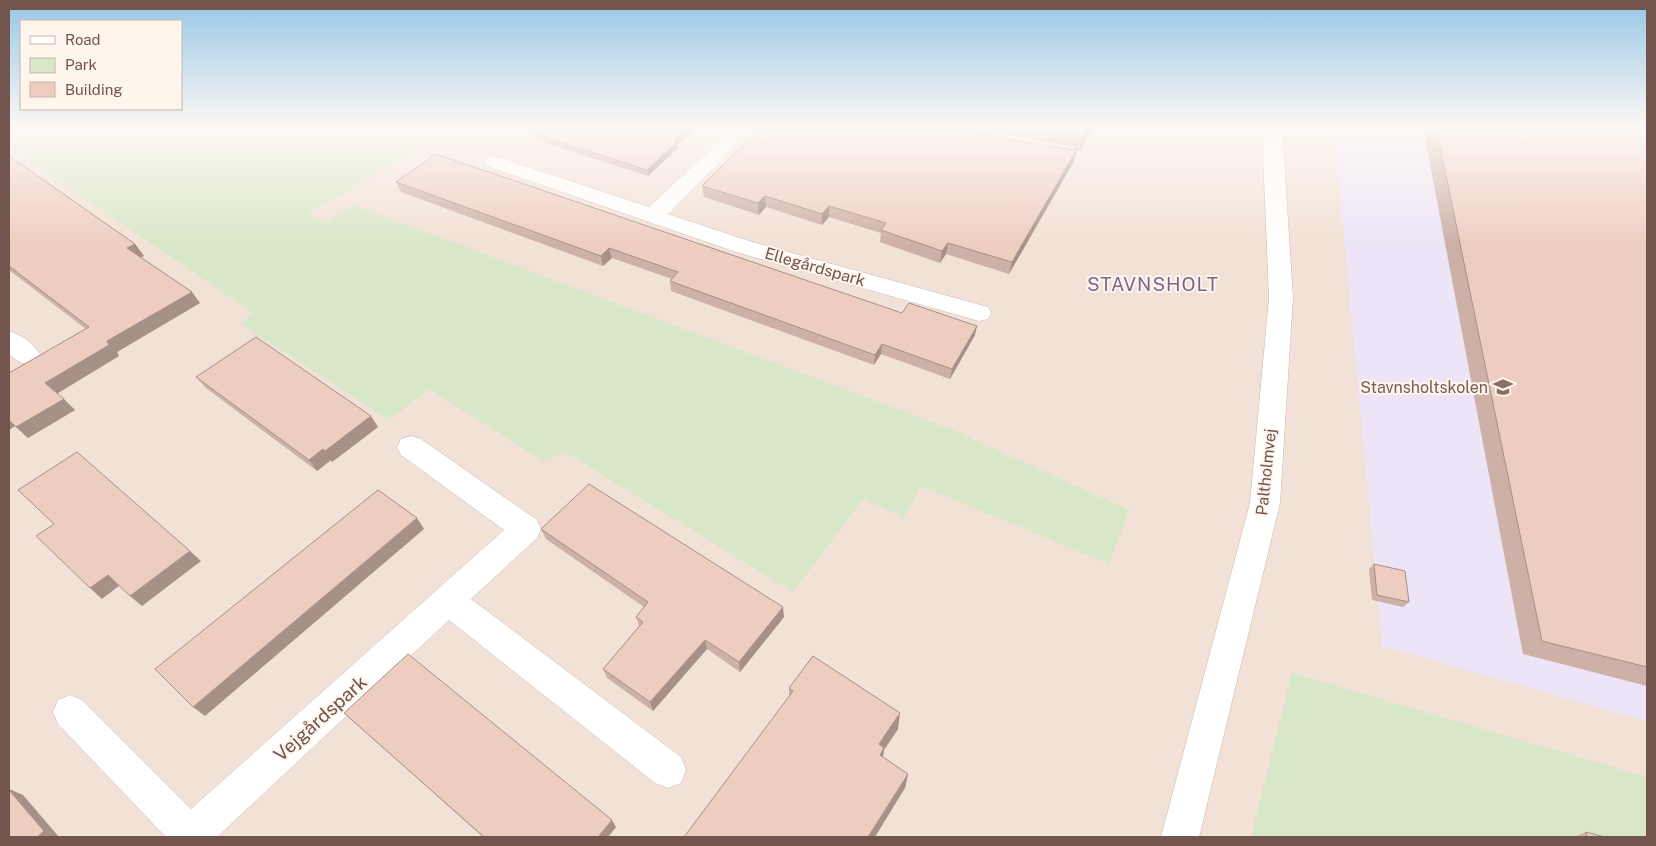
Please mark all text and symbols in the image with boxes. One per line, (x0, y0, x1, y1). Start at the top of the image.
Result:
legend (20, 20, 182, 110)
text: Road (65, 31, 101, 48)
text: Park (65, 56, 97, 73)
text: Building (65, 81, 123, 98)
street label: Ellegårdspark (763, 244, 867, 290)
district label: STAVNSHOLT (1087, 273, 1219, 295)
school or university icon: Stavnsholtskolen (1492, 376, 1514, 398)
place label: Stavnsholtskolen (1360, 378, 1488, 397)
street label: Paltholmvej (1252, 428, 1280, 516)
street label: Vejgårdspark (269, 670, 371, 766)

